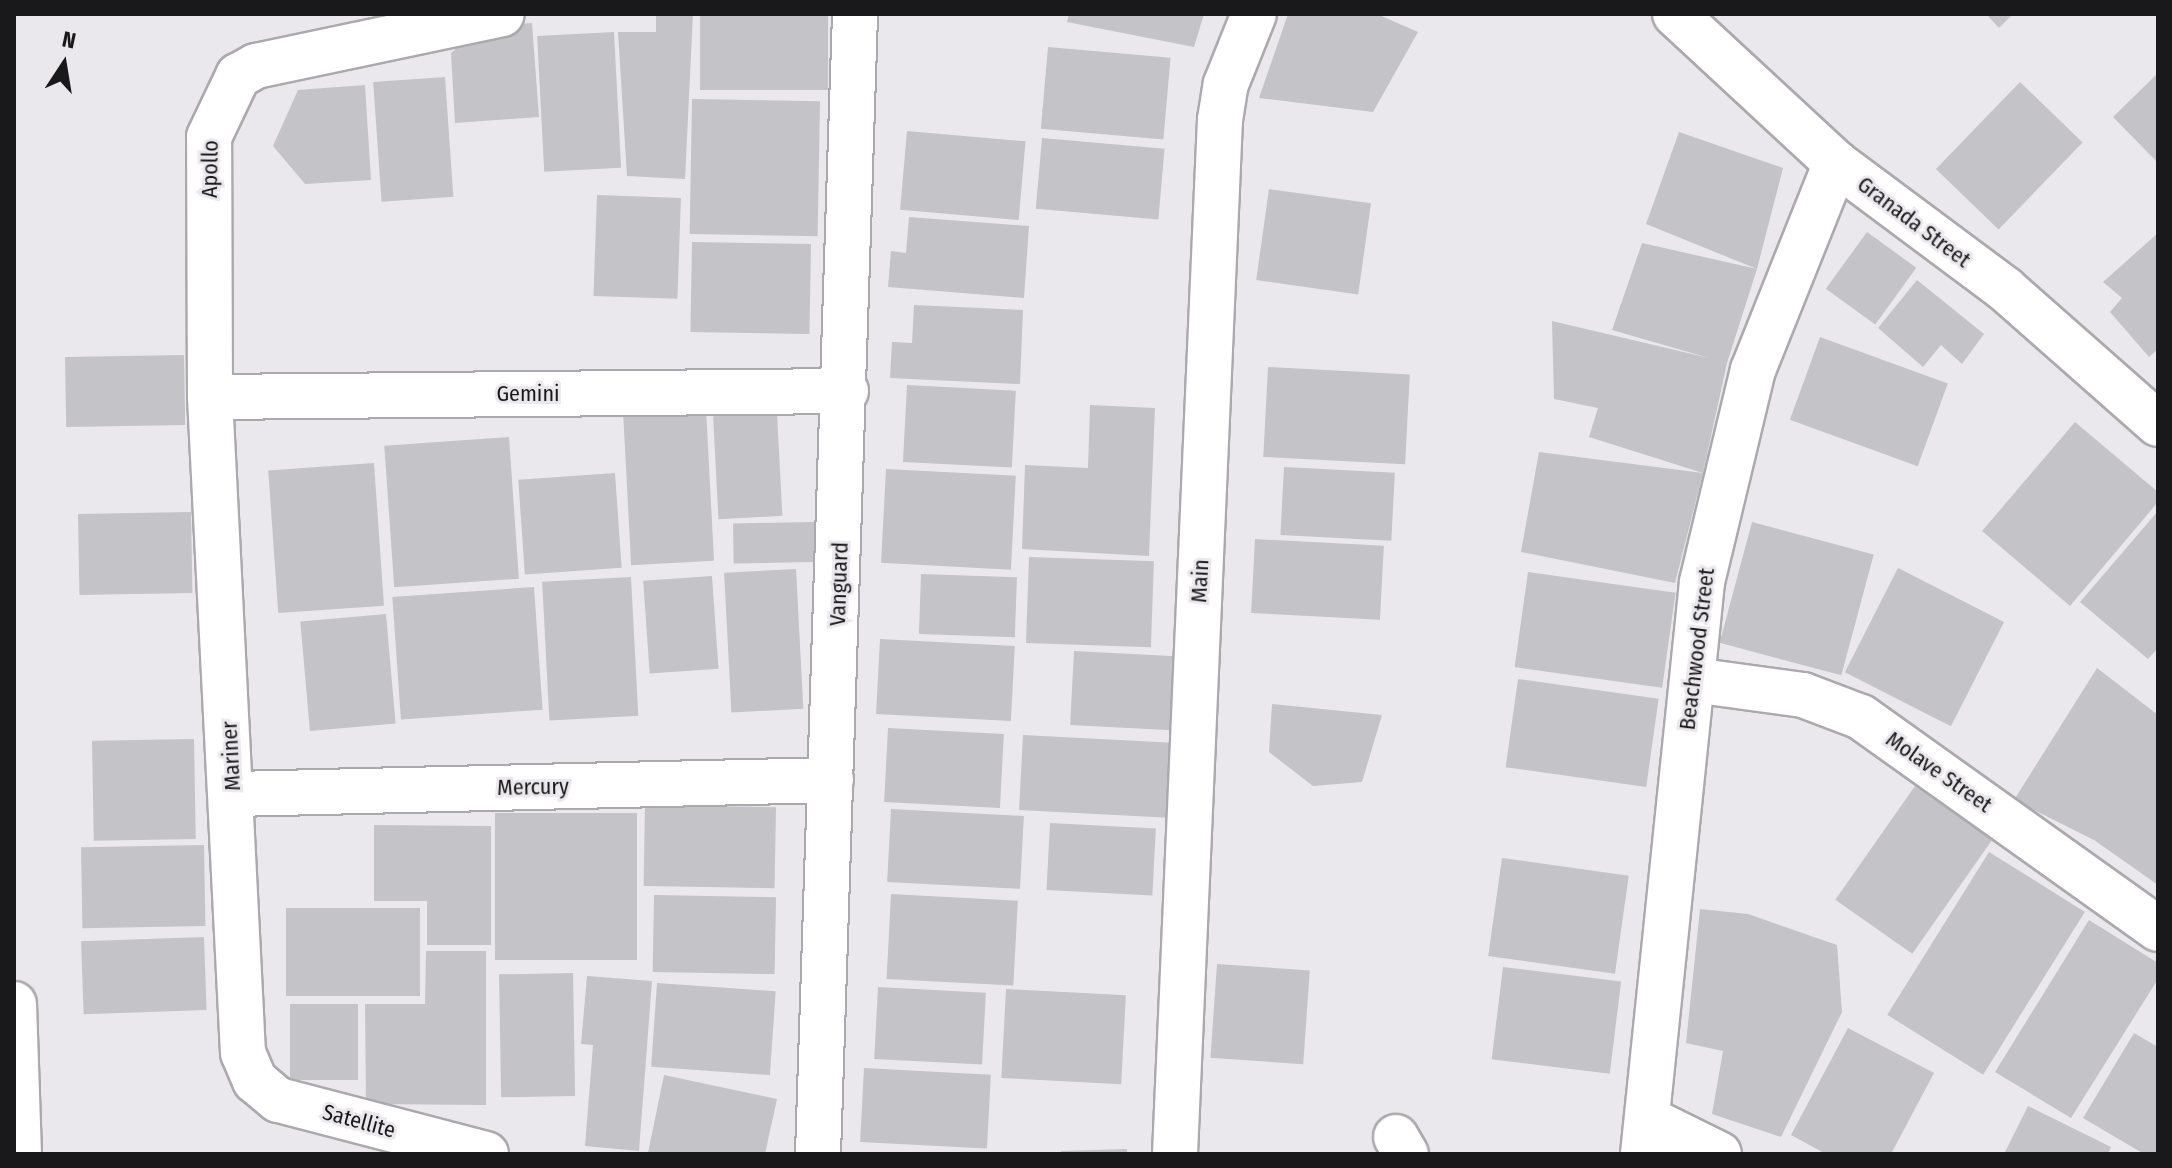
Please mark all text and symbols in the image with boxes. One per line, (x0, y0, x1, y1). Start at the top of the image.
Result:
north arrow (24, 24, 104, 104)
text: N (60, 25, 78, 55)
street label: Apollo (196, 140, 224, 198)
street label: Granada Street (1852, 171, 1976, 273)
street label: Gemini (496, 381, 560, 407)
street label: Vanguard (824, 542, 854, 626)
street label: Main (1186, 559, 1214, 603)
street label: Beachwood Street (1674, 566, 1720, 732)
street label: Mariner (216, 720, 246, 792)
street label: Molave Street (1881, 726, 1997, 818)
street label: Mercury (497, 773, 569, 801)
street label: Satellite (320, 1099, 398, 1143)

